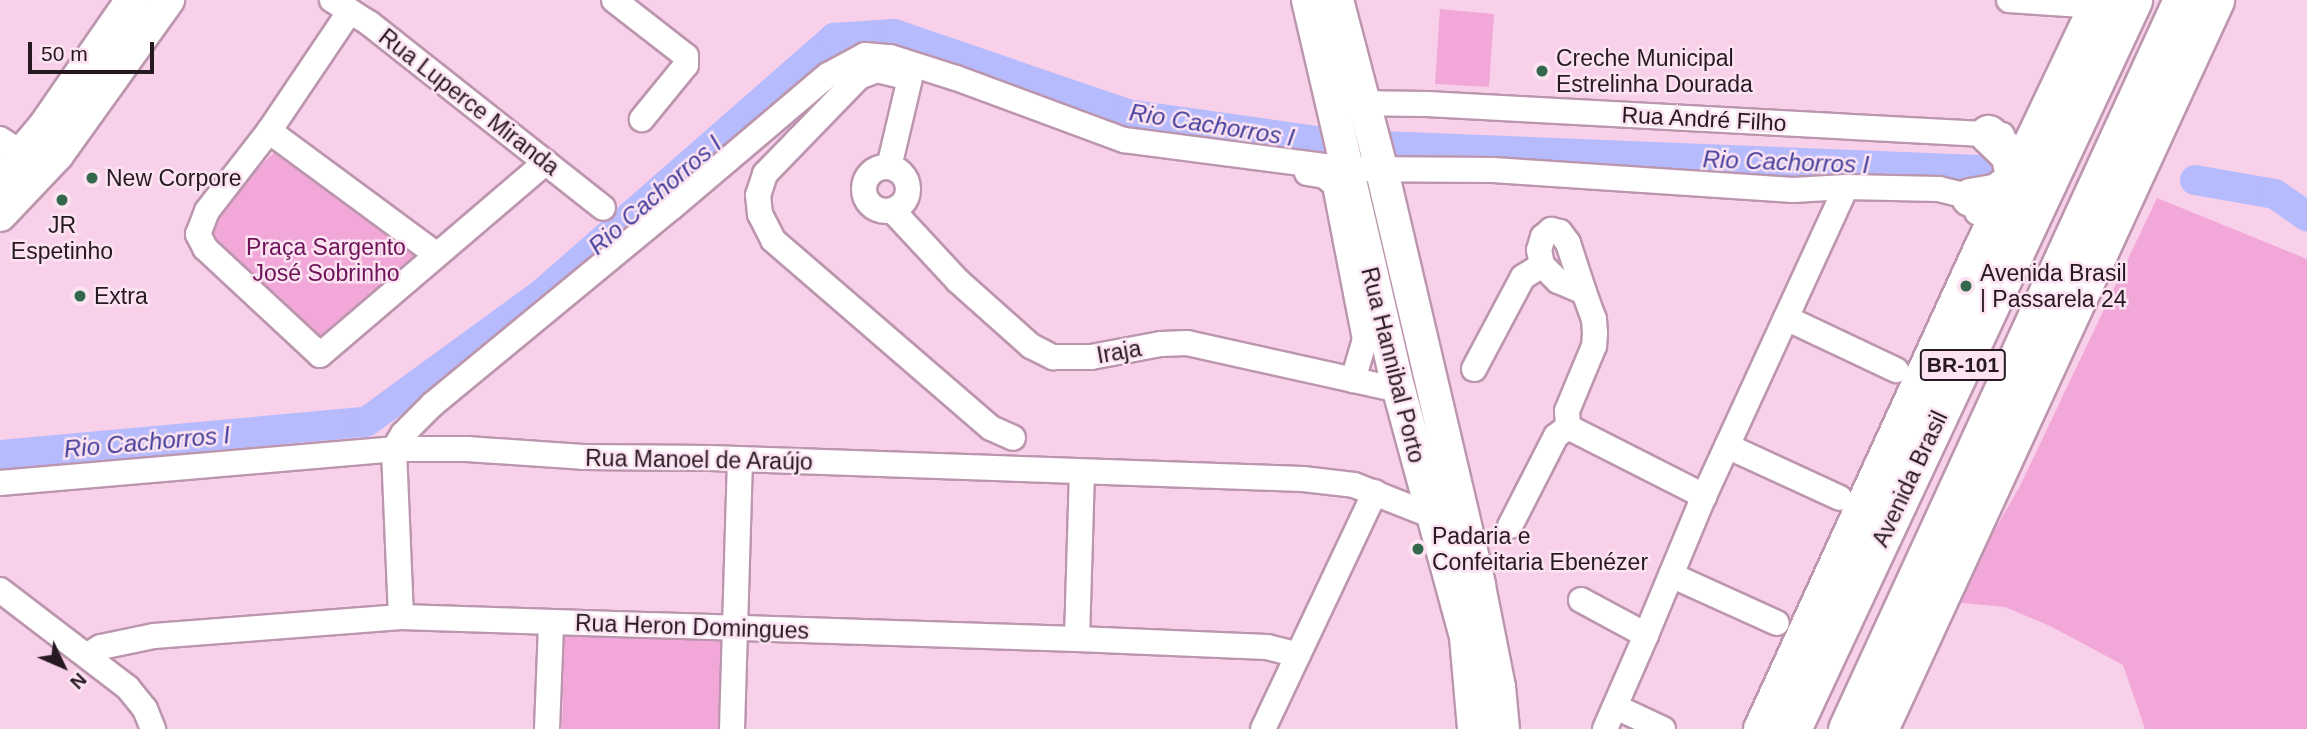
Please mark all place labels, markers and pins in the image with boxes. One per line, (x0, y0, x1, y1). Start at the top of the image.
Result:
place label: Creche Municipal Estrelinha Dourada (1556, 44, 1753, 98)
marker: Creche Municipal Estrelinha Dourada (1534, 63, 1550, 79)
place label: New Corpore (106, 164, 241, 192)
marker: New Corpore (84, 170, 100, 186)
marker: JR Espetinho (54, 192, 70, 208)
place label: JR Espetinho (11, 211, 113, 265)
place label: Avenida Brasil | Passarela 24 (1980, 259, 2127, 313)
marker: Avenida Brasil | Passarela 24 (1958, 278, 1974, 294)
place label: Extra (94, 282, 148, 310)
marker: Extra (72, 288, 88, 304)
place label: Padaria e Confeitaria Ebenézer (1432, 522, 1648, 576)
marker: Padaria e Confeitaria Ebenézer (1410, 541, 1426, 557)

